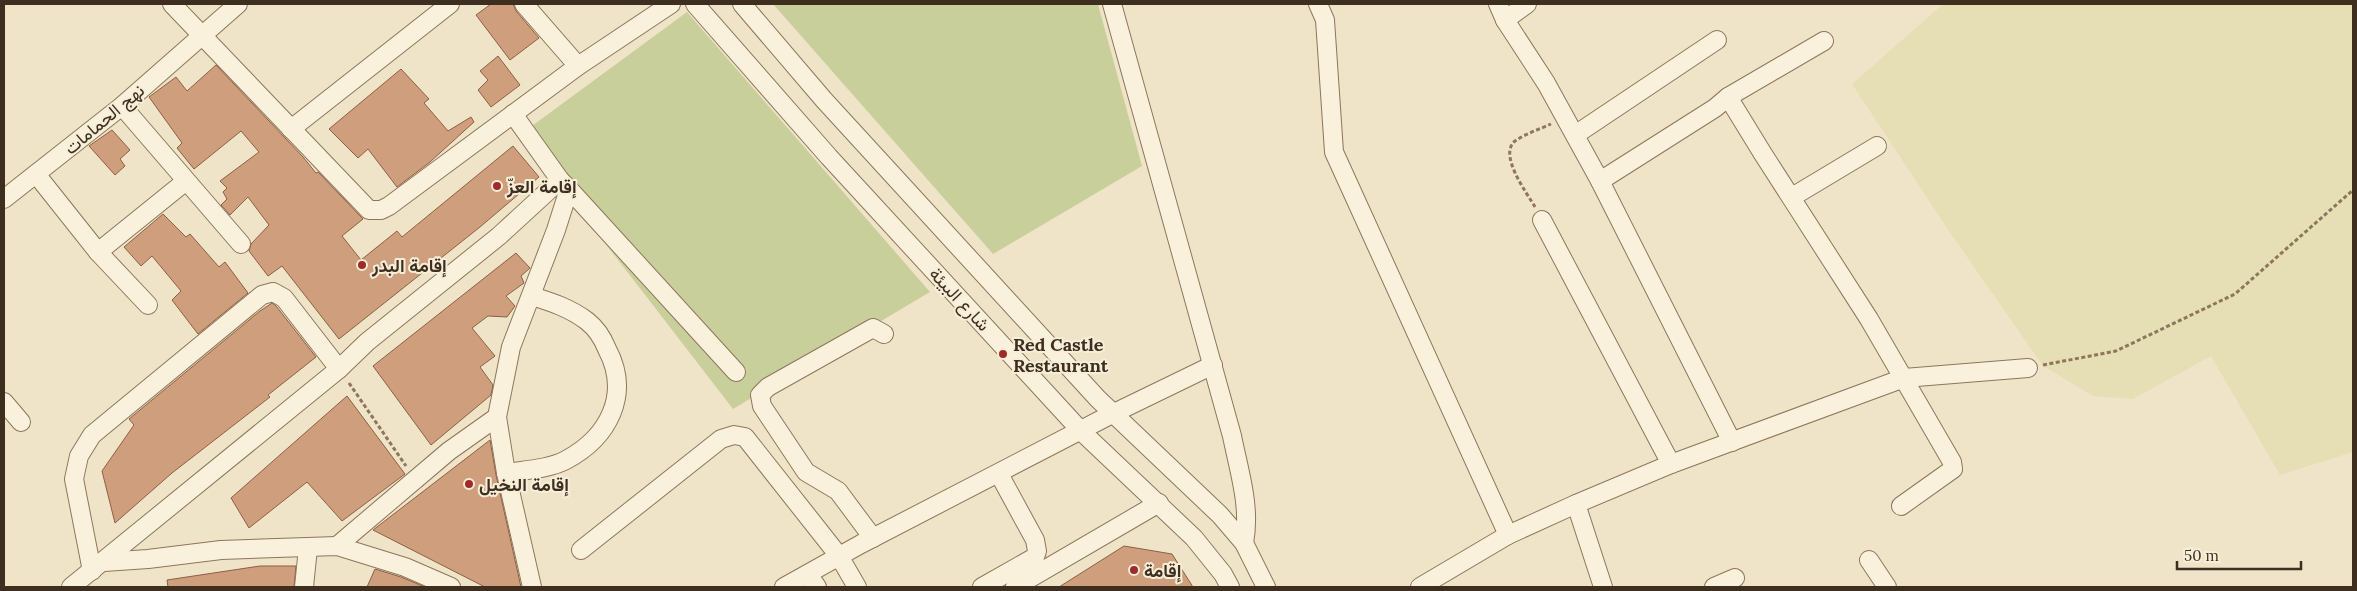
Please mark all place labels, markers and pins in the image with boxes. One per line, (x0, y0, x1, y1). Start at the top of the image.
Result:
place label: إقامة العزّ (506, 175, 577, 199)
marker: إقامة العزّ (491, 180, 503, 192)
place label: إقامة البدر (371, 254, 447, 278)
marker: إقامة البدر (356, 259, 368, 271)
place label: Red Castle Restaurant (1013, 333, 1109, 377)
marker: Red Castle Restaurant (997, 348, 1009, 360)
place label: إقامة النخيل (479, 473, 569, 497)
marker: إقامة النخيل (463, 478, 475, 490)
place label: إقامة (1144, 559, 1181, 583)
marker: إقامة (1128, 564, 1140, 576)

